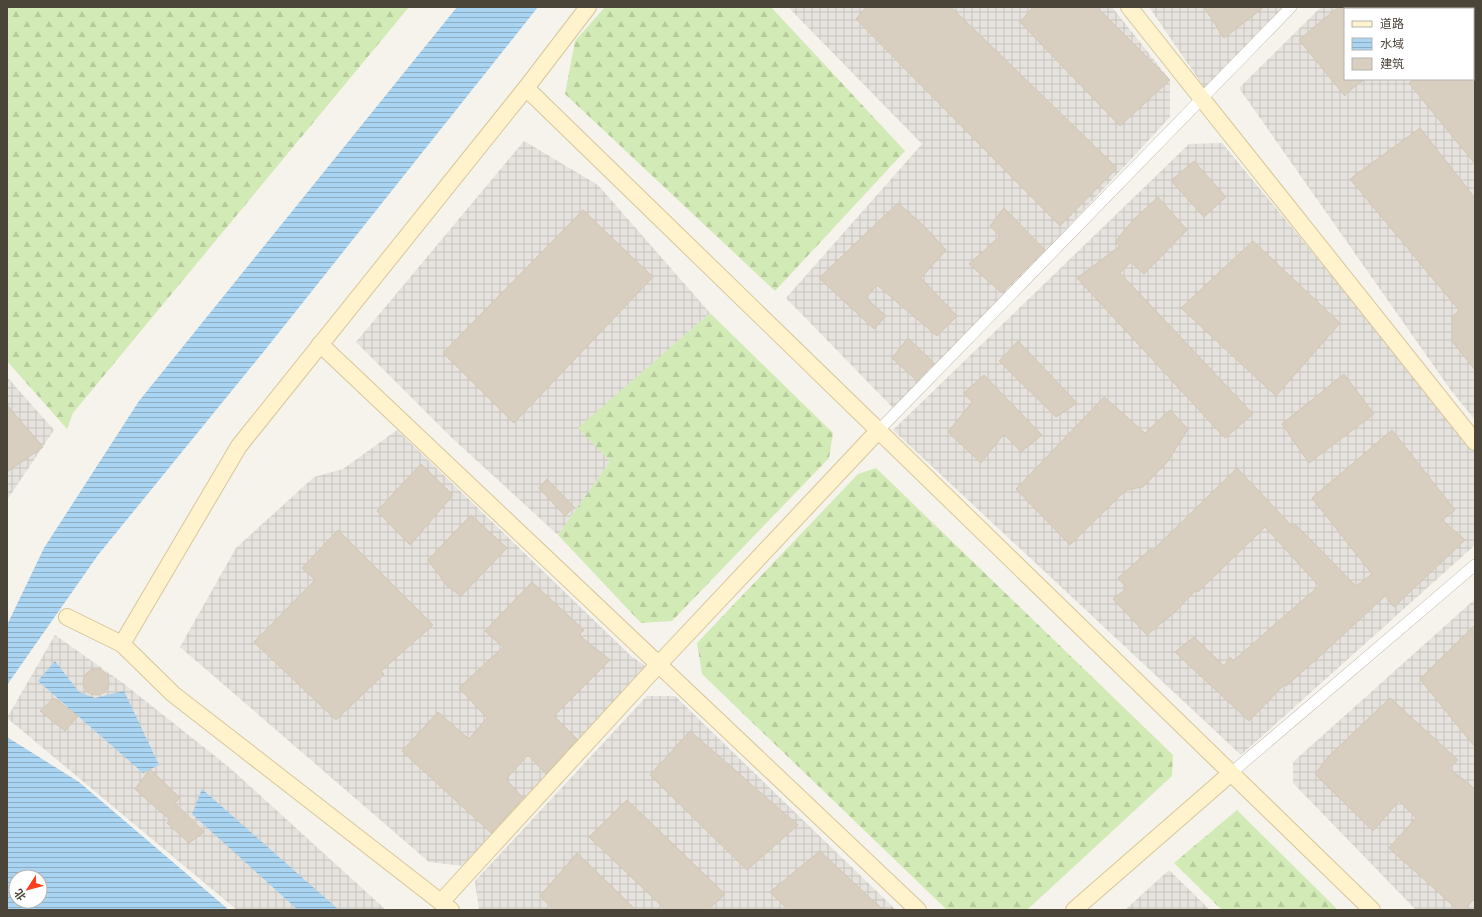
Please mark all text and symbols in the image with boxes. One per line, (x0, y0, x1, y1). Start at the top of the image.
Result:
legend (1344, 8, 1474, 80)
text: 道路 (1380, 15, 1404, 32)
text: 水域 (1380, 35, 1404, 52)
text: 建筑 (1380, 55, 1404, 72)
north arrow (8, 869, 48, 909)
text: 北 (10, 886, 29, 904)

